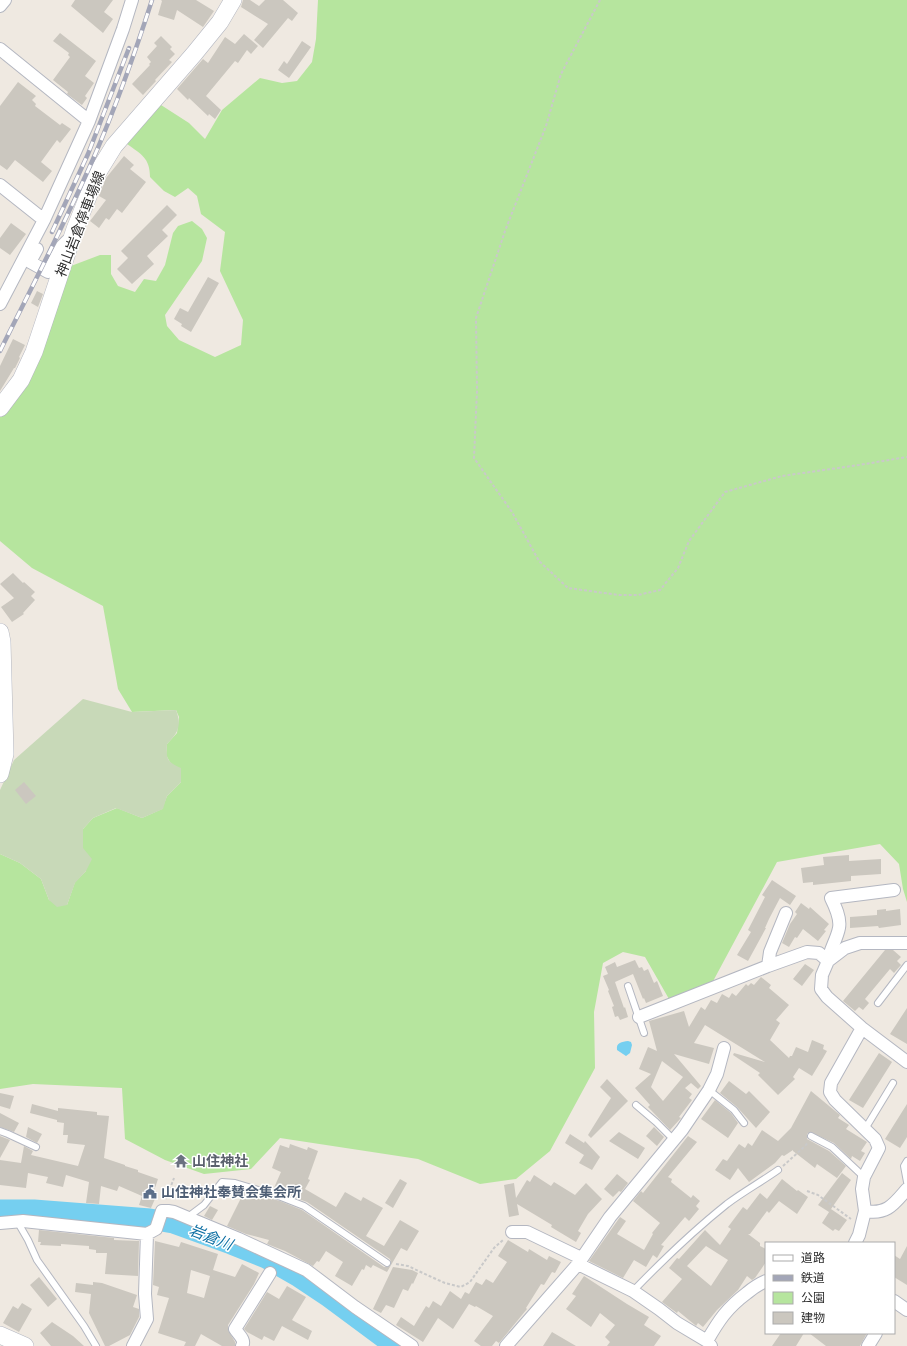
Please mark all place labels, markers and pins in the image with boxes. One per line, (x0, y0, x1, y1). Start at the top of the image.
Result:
place label: 山住神社 (192, 1152, 248, 1170)
temple icon: 山住神社 (173, 1153, 189, 1169)
place label: 山住神社奉賛会集会所 (161, 1183, 301, 1201)
public building icon: 山住神社奉賛会集会所 (142, 1184, 158, 1200)

